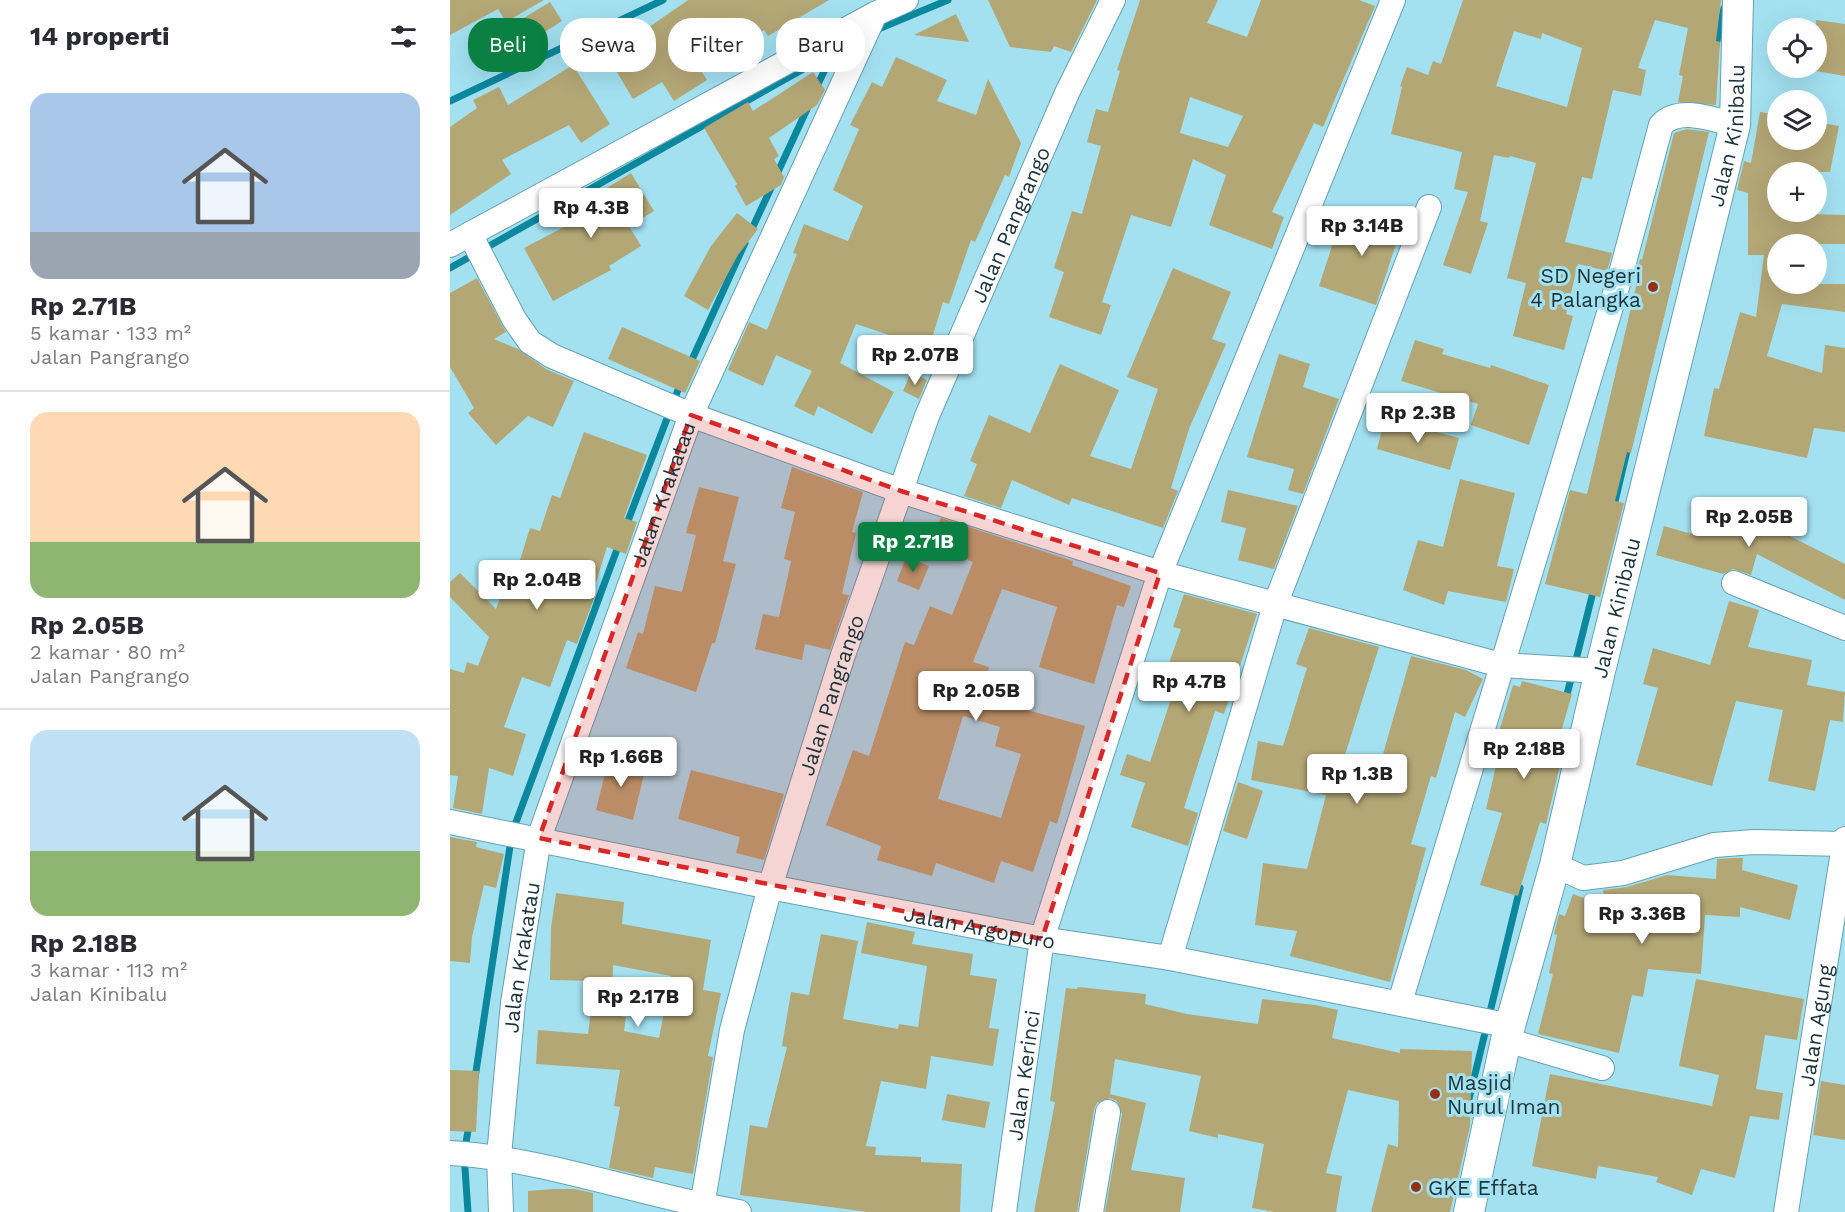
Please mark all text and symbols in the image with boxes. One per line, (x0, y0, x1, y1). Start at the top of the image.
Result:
chip: Beli (468, 18, 548, 72)
chip: Sewa (560, 18, 656, 72)
chip: Filter (668, 18, 764, 72)
chip: Baru (776, 18, 865, 72)
map controls (1767, 18, 1827, 294)
button: locate (1767, 18, 1827, 78)
icon: filters (387, 20, 420, 53)
text: 14 properti (30, 21, 169, 51)
street label: Jalan Kinibalu (1703, 64, 1749, 209)
button: layers (1767, 90, 1827, 150)
icon: home (171, 132, 279, 240)
street label: Jalan Pangrango (965, 142, 1055, 306)
button: + (1767, 162, 1827, 222)
pin: Rp 4.3B (536, 188, 646, 239)
text: Rp 4.3B (553, 195, 629, 219)
pin: Rp 3.14B (1300, 206, 1424, 257)
text: Rp 3.14B (1321, 213, 1403, 237)
button: − (1767, 234, 1827, 294)
place label: SD Negeri 4 Palangka (1530, 263, 1641, 312)
marker: SD Negeri 4 Palangka (1646, 280, 1660, 294)
text: Rp 2.71B (30, 291, 137, 321)
text: 5 kamar · 133 m² (30, 321, 191, 345)
pin: Rp 2.07B (853, 335, 977, 386)
text: Rp 2.07B (871, 342, 959, 366)
text: Jalan Pangrango (30, 345, 190, 369)
pin: Rp 2.3B (1363, 393, 1473, 444)
text: Rp 2.3B (1380, 400, 1456, 424)
street label: Jalan Krakatau (625, 418, 700, 570)
icon: home (171, 451, 279, 559)
pin: Rp 2.05B (1687, 497, 1811, 548)
text: Rp 2.05B (1705, 504, 1793, 528)
pin: Rp 2.71B (851, 522, 975, 573)
text: Rp 2.71B (872, 529, 954, 553)
street label: Jalan Kinibalu (1586, 535, 1645, 681)
pin: Rp 2.04B (475, 560, 599, 611)
text: Rp 2.04B (492, 567, 582, 591)
text: Rp 2.05B (30, 610, 144, 640)
street label: Jalan Pangrango (793, 611, 869, 779)
text: 2 kamar · 80 m² (30, 640, 185, 664)
pin: Rp 4.7B (1134, 662, 1244, 713)
text: Jalan Pangrango (30, 664, 190, 688)
text: Rp 4.7B (1152, 669, 1226, 693)
pin: Rp 2.05B (914, 671, 1038, 722)
text: Rp 2.05B (932, 678, 1020, 702)
pin: Rp 2.18B (1462, 729, 1586, 780)
text: Rp 2.18B (1483, 736, 1565, 760)
pin: Rp 1.66B (559, 737, 683, 788)
text: Rp 1.66B (579, 744, 663, 768)
pin: Rp 1.3B (1302, 754, 1412, 805)
text: Rp 1.3B (1321, 761, 1393, 785)
icon: home (171, 769, 279, 877)
street label: Jalan Krakatau (498, 880, 544, 1034)
pin: Rp 3.36B (1580, 894, 1704, 945)
street label: Jalan Argopuro (902, 900, 1057, 953)
text: Rp 3.36B (1598, 901, 1686, 925)
text: Rp 2.18B (30, 928, 137, 958)
text: 3 kamar · 113 m² (30, 958, 187, 982)
street label: Jalan Agung (1794, 962, 1838, 1088)
pin: Rp 2.17B (576, 977, 700, 1028)
text: Jalan Kinibalu (30, 982, 167, 1006)
text: Rp 2.17B (597, 984, 679, 1008)
street label: Jalan Kerinci (1002, 1008, 1044, 1142)
place label: Masjid Nurul Iman (1447, 1070, 1561, 1119)
marker: Masjid Nurul Iman (1428, 1087, 1442, 1101)
place label: GKE Effata (1428, 1175, 1539, 1200)
marker: GKE Effata (1409, 1180, 1423, 1194)

